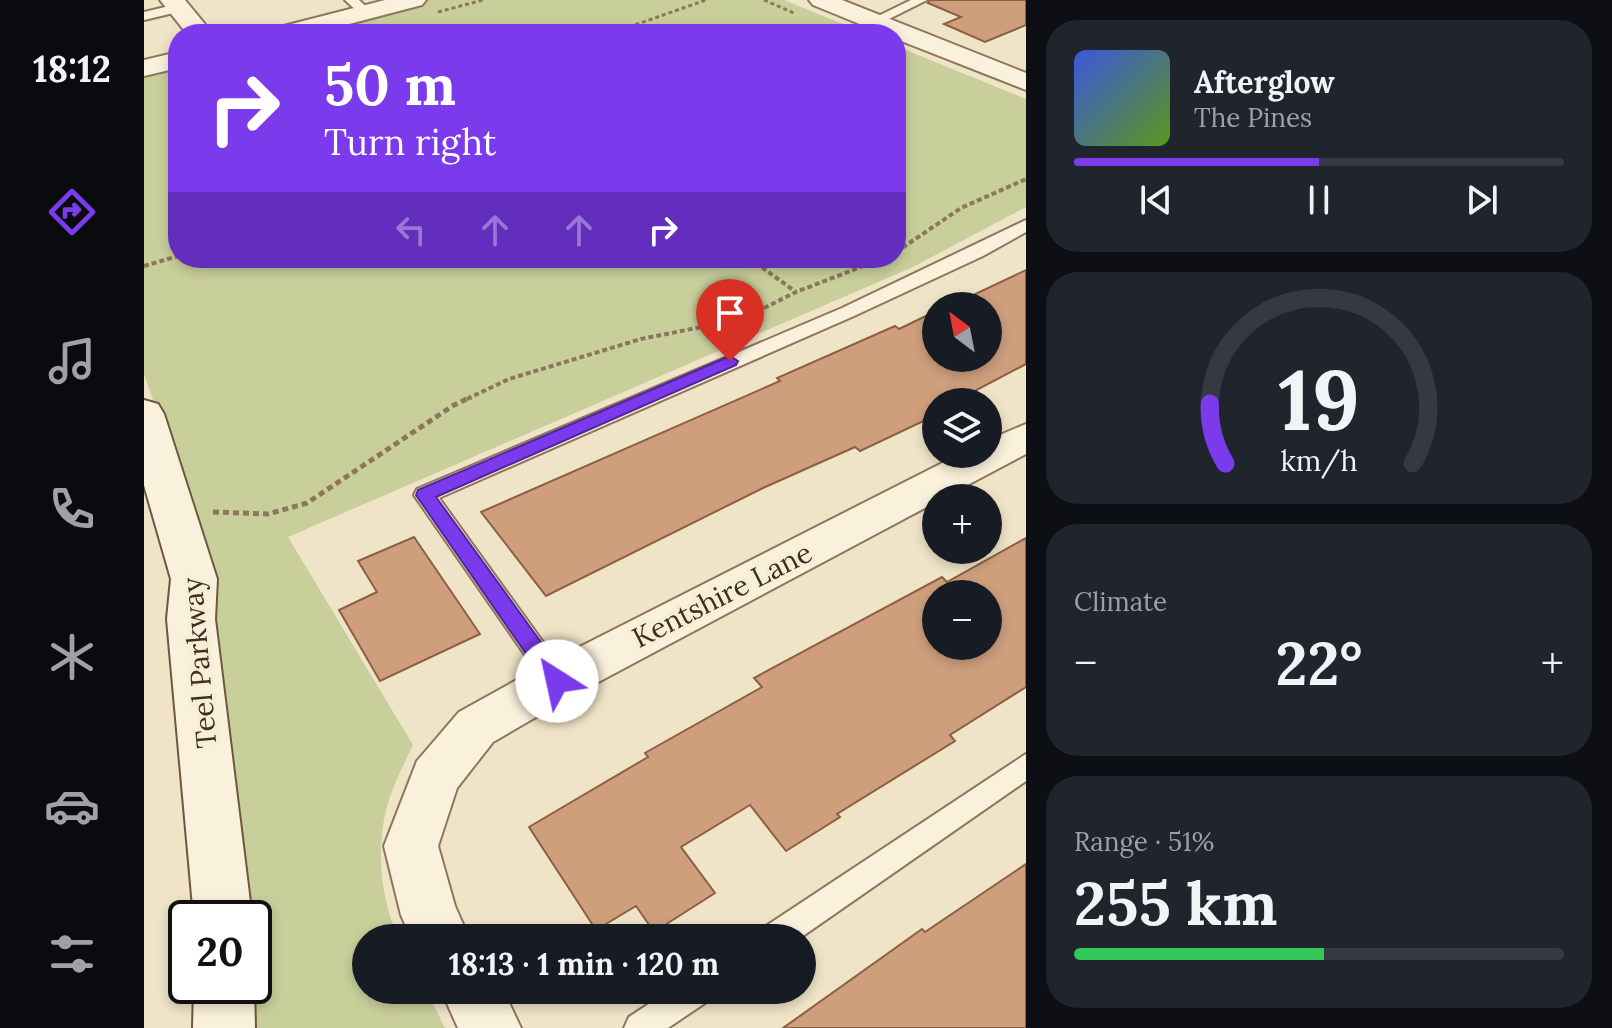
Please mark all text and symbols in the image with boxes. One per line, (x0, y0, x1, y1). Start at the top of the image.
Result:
text: 18:12 (33, 46, 111, 92)
text: 50 m (324, 49, 456, 120)
icon: right (192, 56, 296, 160)
text: Afterglow (1194, 63, 1335, 101)
text: The Pines (1194, 101, 1312, 134)
text: Turn right (324, 119, 497, 165)
icon: previous (1134, 178, 1178, 222)
icon: pause (1297, 178, 1341, 222)
icon: next (1460, 178, 1504, 222)
icon: directions (44, 184, 100, 240)
icon: left (389, 208, 433, 252)
icon: ahead (473, 208, 517, 252)
icon: ahead (557, 208, 601, 252)
icon: right (641, 208, 685, 252)
pin (696, 279, 764, 361)
icon: arrive (708, 291, 752, 335)
north arrow (922, 292, 1002, 372)
map controls (922, 292, 1002, 660)
icon: music (44, 333, 100, 389)
text: 19 (1278, 346, 1360, 453)
button: layers (922, 388, 1002, 468)
text: km/h (1280, 442, 1358, 479)
icon: phone (44, 481, 100, 537)
button: + (922, 484, 1002, 564)
street label: Kentshire Lane (626, 534, 818, 656)
street label: Teel Parkway (174, 576, 224, 750)
button: − (922, 580, 1002, 660)
text: Climate (1074, 585, 1167, 618)
text: 22° (1276, 625, 1362, 701)
icon: climate (44, 629, 100, 685)
text: − (1074, 635, 1097, 691)
text: + (1541, 635, 1564, 691)
position arrow (515, 639, 599, 723)
icon: car (44, 778, 100, 834)
text: Range · 51% (1074, 825, 1214, 858)
text: 255 km (1074, 865, 1277, 941)
speed limit sign: 20 (168, 900, 272, 1004)
icon: filters (44, 926, 100, 982)
text: 18:13 · 1 min · 120 m (449, 945, 719, 983)

